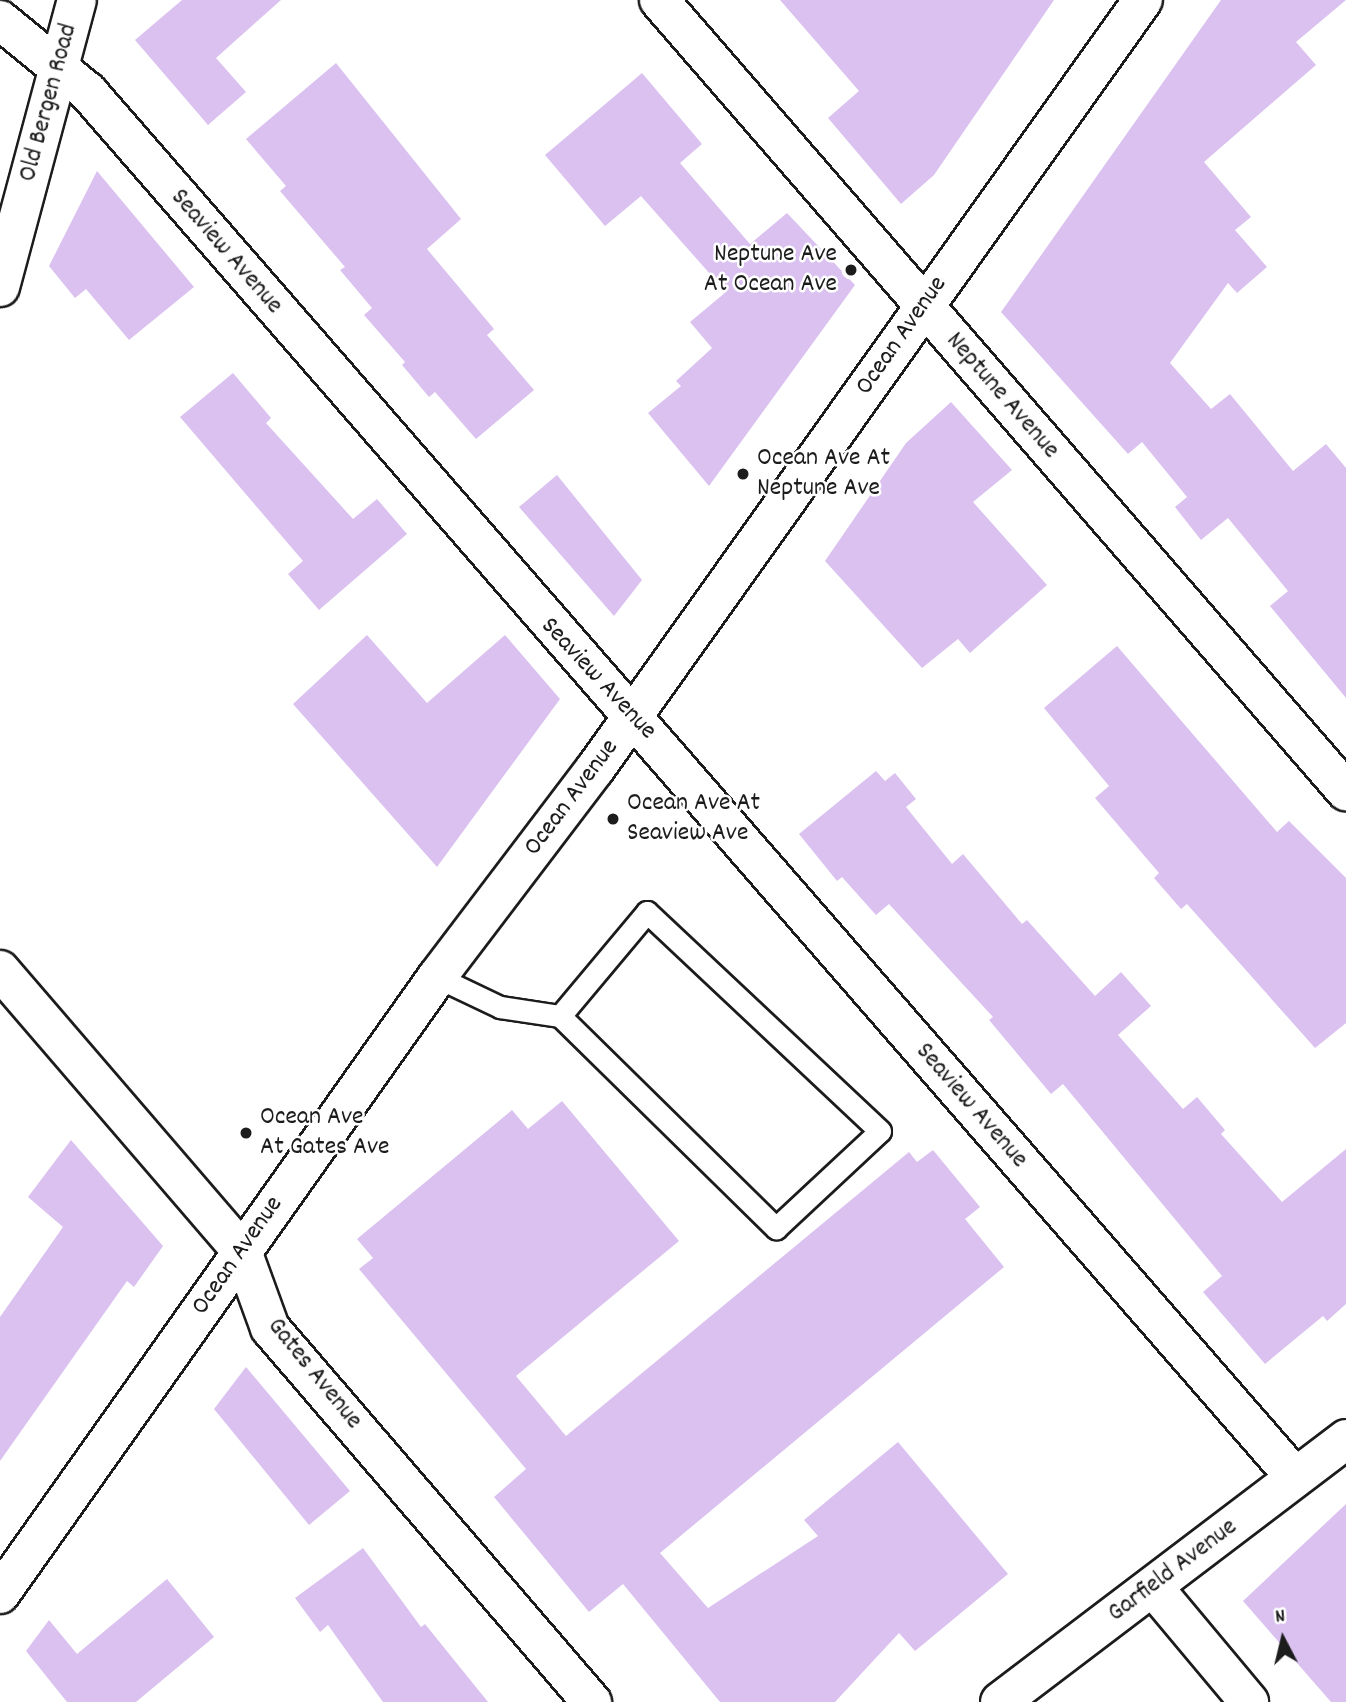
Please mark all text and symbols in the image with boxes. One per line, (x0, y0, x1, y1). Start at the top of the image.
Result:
street label: Old Bergen Road (13, 21, 85, 185)
street label: Seaview Avenue (163, 183, 289, 321)
place label: Neptune Ave At Ocean Ave (704, 239, 837, 300)
marker: Neptune Ave At Ocean Ave (843, 262, 859, 278)
street label: Ocean Avenue (850, 270, 954, 402)
street label: Neptune Avenue (939, 326, 1065, 466)
place label: Ocean Ave At Neptune Ave (757, 443, 890, 504)
marker: Ocean Ave At Neptune Ave (735, 466, 751, 482)
street label: Seaview Avenue (533, 611, 663, 747)
street label: Ocean Avenue (518, 733, 626, 863)
place label: Ocean Ave At Seaview Ave (627, 788, 760, 850)
marker: Ocean Ave At Seaview Ave (605, 811, 621, 827)
street label: Seaview Avenue (908, 1037, 1034, 1175)
place label: Ocean Ave At Gates Ave (260, 1102, 389, 1164)
marker: Ocean Ave At Gates Ave (238, 1125, 254, 1141)
street label: Ocean Avenue (186, 1190, 290, 1322)
street label: Gates Avenue (260, 1312, 368, 1436)
street label: Garfield Avenue (1102, 1512, 1244, 1630)
north arrow (1248, 1604, 1318, 1674)
text: N (1274, 1604, 1287, 1632)

